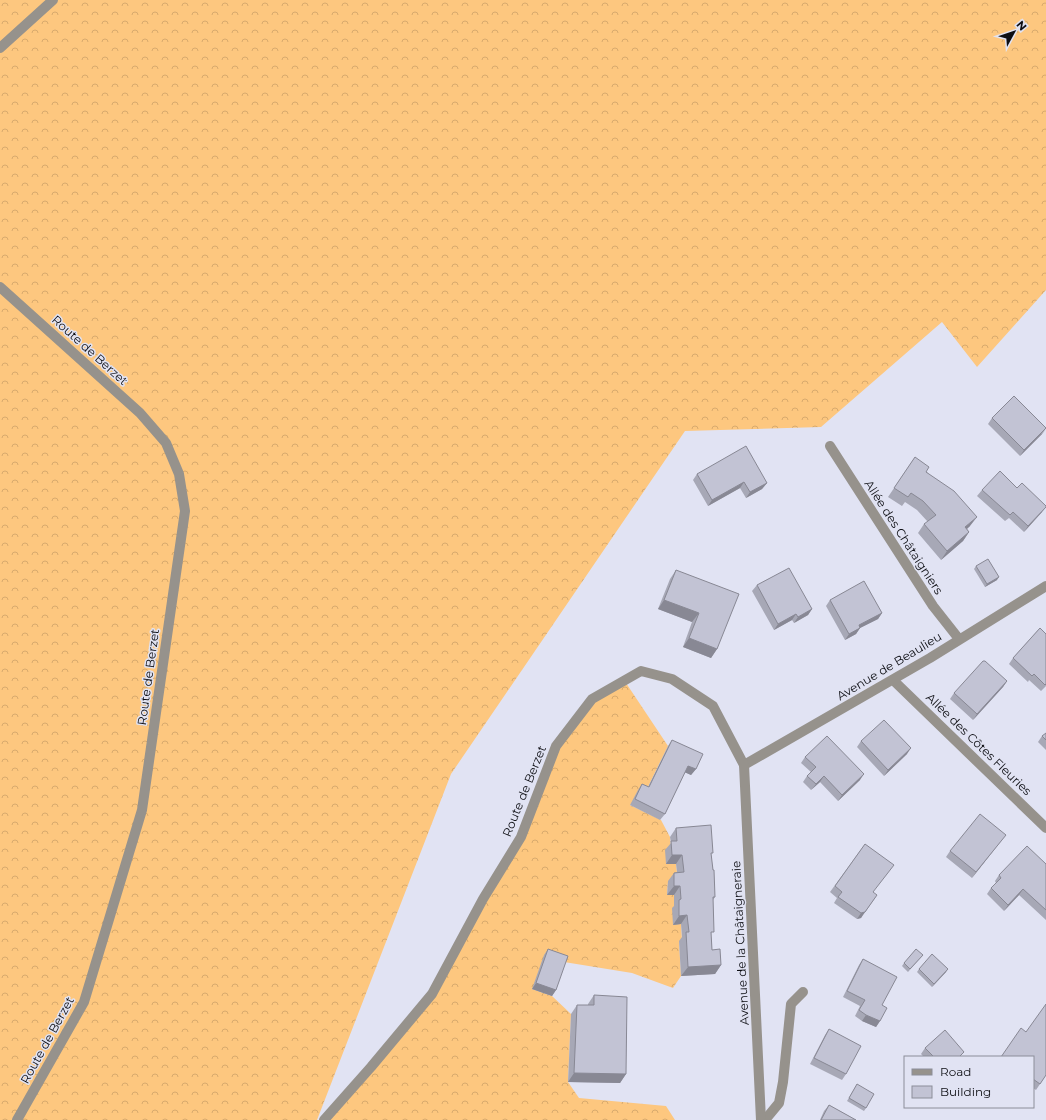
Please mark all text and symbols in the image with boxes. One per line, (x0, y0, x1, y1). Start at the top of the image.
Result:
north arrow (994, 12, 1034, 52)
text: N (1013, 18, 1030, 33)
street label: Route de Berzet (49, 312, 131, 388)
street label: Allée des Châtaigniers (861, 477, 947, 597)
street label: Route de Berzet (134, 628, 162, 726)
street label: Avenue de Beaulieu (834, 629, 944, 703)
street label: Allée des Côtes Fleuries (923, 690, 1035, 798)
street label: Route de Berzet (499, 743, 549, 839)
street label: Avenue de la Châtaigneraie (728, 860, 752, 1026)
street label: Route de Berzet (17, 994, 77, 1086)
legend (904, 1056, 1034, 1108)
text: Road (940, 1064, 971, 1079)
text: Building (940, 1084, 991, 1099)

